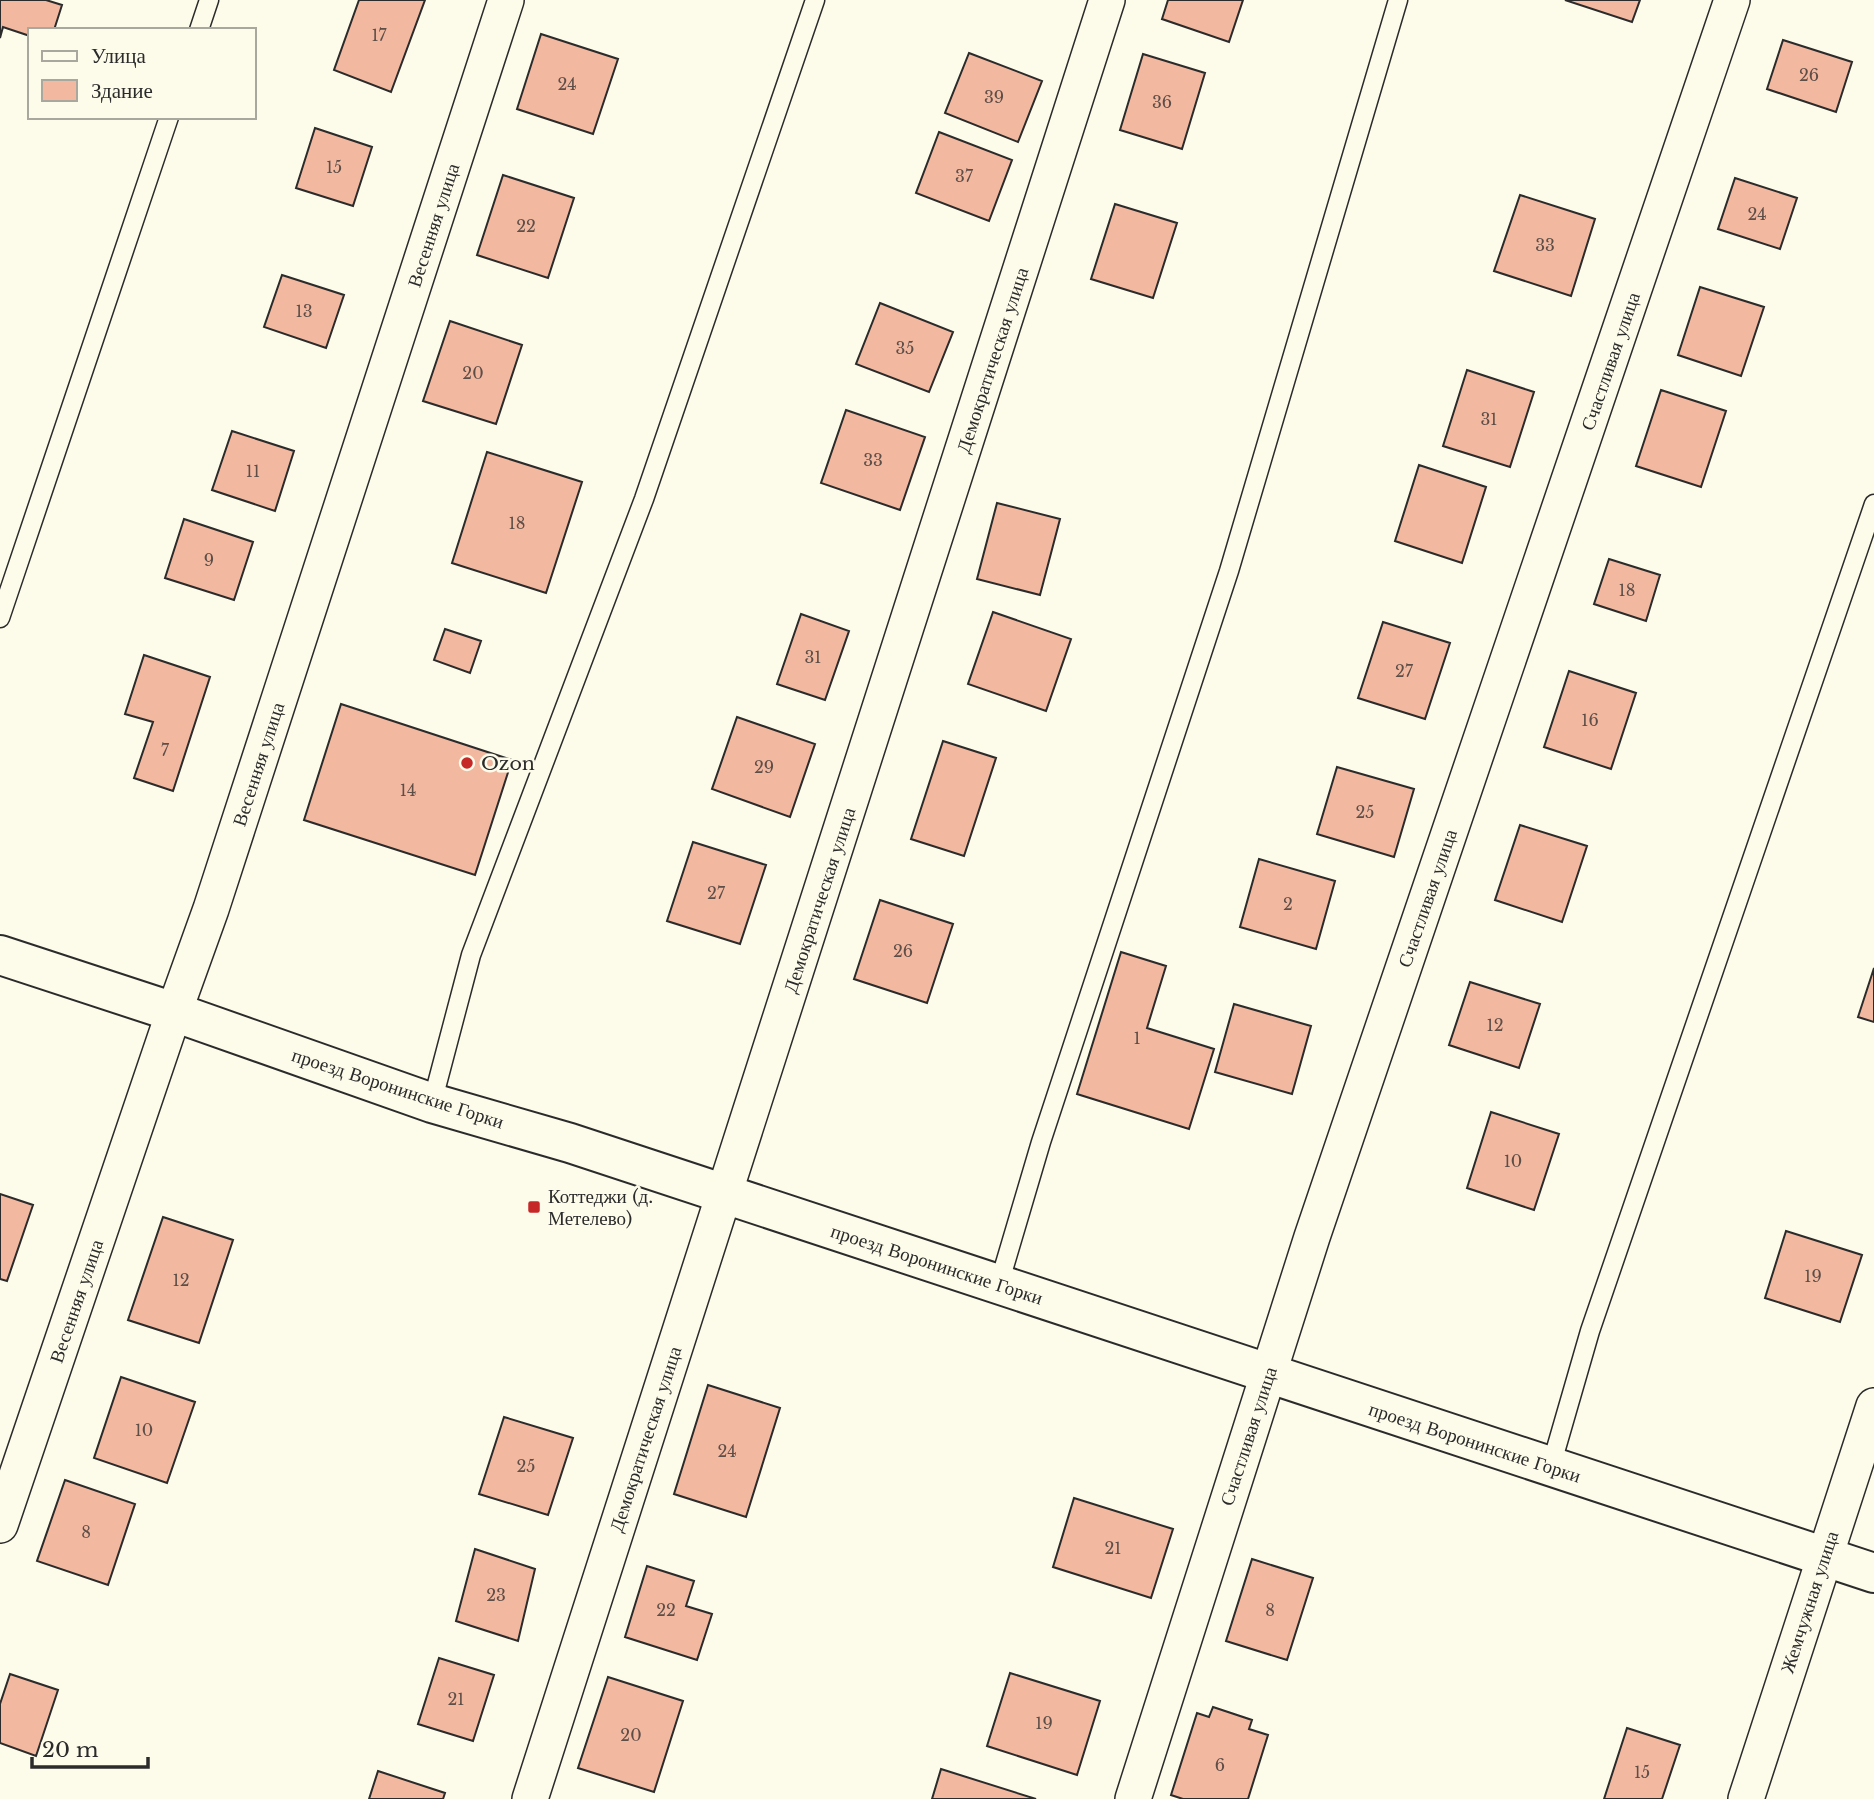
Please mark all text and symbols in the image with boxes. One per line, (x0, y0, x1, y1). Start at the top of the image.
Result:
house number: 17 (371, 25, 388, 45)
legend (28, 28, 256, 119)
text: Улица (91, 43, 146, 69)
house number: 26 (1799, 65, 1819, 85)
house number: 24 (557, 74, 577, 94)
text: Здание (91, 78, 153, 104)
house number: 39 (984, 87, 1004, 107)
house number: 36 (1152, 92, 1172, 112)
house number: 15 (326, 157, 342, 177)
street label: Весенняя улица (403, 160, 464, 290)
house number: 37 (955, 166, 974, 186)
house number: 24 (1747, 204, 1767, 224)
house number: 22 (516, 216, 536, 236)
house number: 33 (1535, 235, 1555, 255)
street label: Демократическая улица (952, 264, 1034, 456)
street label: Счастливая улица (1576, 289, 1645, 433)
house number: 13 (296, 301, 313, 321)
house number: 35 (896, 338, 914, 358)
house number: 20 (462, 363, 484, 383)
house number: 31 (1481, 409, 1498, 429)
house number: 33 (863, 450, 883, 470)
house number: 11 (246, 461, 260, 481)
house number: 18 (509, 513, 525, 533)
house number: 9 (204, 550, 214, 570)
house number: 18 (1619, 580, 1635, 600)
house number: 31 (805, 647, 822, 667)
house number: 27 (1395, 661, 1414, 681)
street label: Весенняя улица (228, 699, 289, 829)
house number: 16 (1581, 710, 1599, 730)
house number: 7 (161, 740, 170, 760)
place label: Ozon (481, 752, 535, 775)
marker: Ozon (459, 755, 475, 771)
house number: 29 (754, 757, 774, 777)
house number: 14 (400, 780, 416, 800)
house number: 25 (1356, 802, 1374, 822)
street label: Демократическая улица (779, 804, 861, 996)
street label: Счастливая улица (1393, 826, 1462, 970)
house number: 27 (707, 883, 726, 903)
house number: 2 (1283, 894, 1293, 914)
house number: 26 (893, 941, 913, 961)
house number: 12 (1487, 1015, 1504, 1035)
house number: 1 (1133, 1028, 1141, 1048)
street label: проезд Воронинские Горки (289, 1043, 507, 1134)
house number: 10 (1504, 1151, 1522, 1171)
place label: Коттеджи (д. Метелево) (548, 1185, 653, 1230)
marker: Коттеджи (д. Метелево) (526, 1199, 542, 1215)
street label: проезд Воронинские Горки (828, 1219, 1046, 1310)
street label: Весенняя улица (45, 1236, 109, 1366)
house number: 19 (1804, 1266, 1822, 1286)
house number: 12 (173, 1270, 190, 1290)
street label: Демократическая улица (605, 1343, 687, 1535)
street label: Счастливая улица (1215, 1363, 1282, 1508)
street label: проезд Воронинские Горки (1366, 1397, 1584, 1488)
house number: 10 (135, 1420, 153, 1440)
house number: 24 (717, 1441, 737, 1461)
house number: 25 (517, 1456, 535, 1476)
house number: 8 (81, 1522, 91, 1542)
street label: Жемчужная улица (1776, 1528, 1843, 1676)
house number: 21 (1105, 1538, 1122, 1558)
house number: 23 (486, 1585, 506, 1605)
house number: 22 (656, 1600, 676, 1620)
house number: 8 (1265, 1600, 1275, 1620)
house number: 21 (448, 1689, 465, 1709)
house number: 19 (1035, 1713, 1053, 1733)
house number: 20 (620, 1725, 642, 1745)
scale bar (32, 1726, 147, 1770)
text: 20 m (42, 1737, 99, 1763)
house number: 6 (1215, 1755, 1225, 1775)
house number: 15 (1634, 1762, 1650, 1782)

